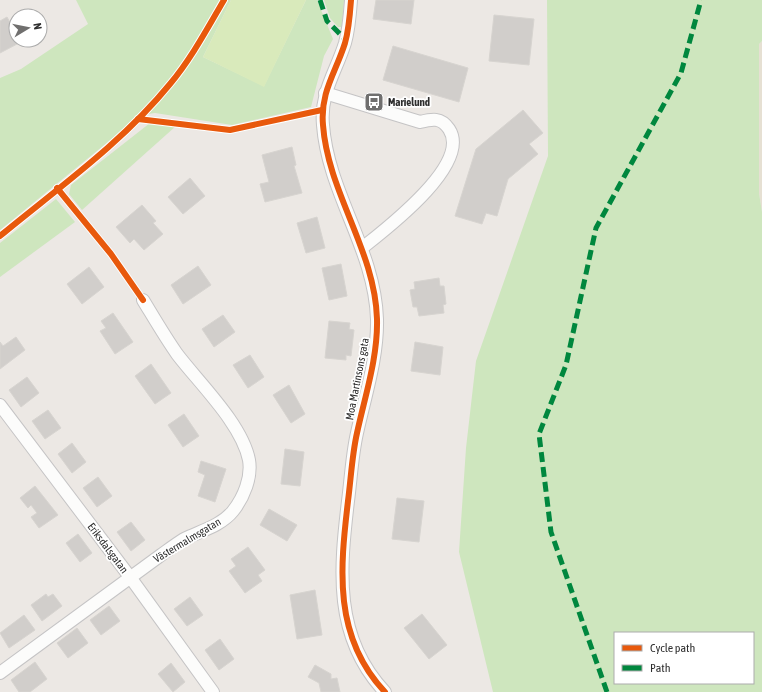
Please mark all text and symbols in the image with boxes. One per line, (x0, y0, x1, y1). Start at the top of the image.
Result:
north arrow (8, 8, 48, 48)
text: N (31, 22, 44, 31)
bus stop icon: Marielund (363, 91, 385, 113)
place label: Marielund (388, 96, 430, 108)
street label: Moa Martinsons gata (343, 337, 371, 421)
street label: Västermalmsgatan (151, 515, 223, 565)
street label: Eriksdalsgatan (85, 521, 131, 575)
legend (614, 632, 754, 684)
text: Cycle path (650, 641, 695, 655)
text: Path (650, 661, 671, 675)

